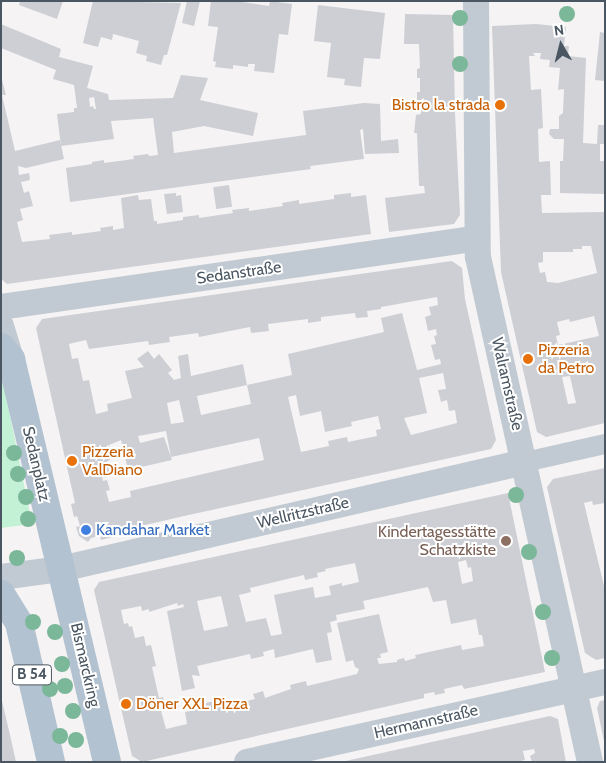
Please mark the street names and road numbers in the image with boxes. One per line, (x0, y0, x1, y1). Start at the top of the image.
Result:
street label: Sedanstraße (196, 258, 282, 288)
street label: Walramstraße (487, 336, 527, 432)
street label: Sedanplatz (18, 425, 54, 503)
street label: Wellritzstraße (255, 493, 351, 533)
street label: Bismarckring (66, 621, 104, 709)
road number: B 54 (11, 662, 53, 688)
street label: Hermannstraße (372, 701, 480, 743)

